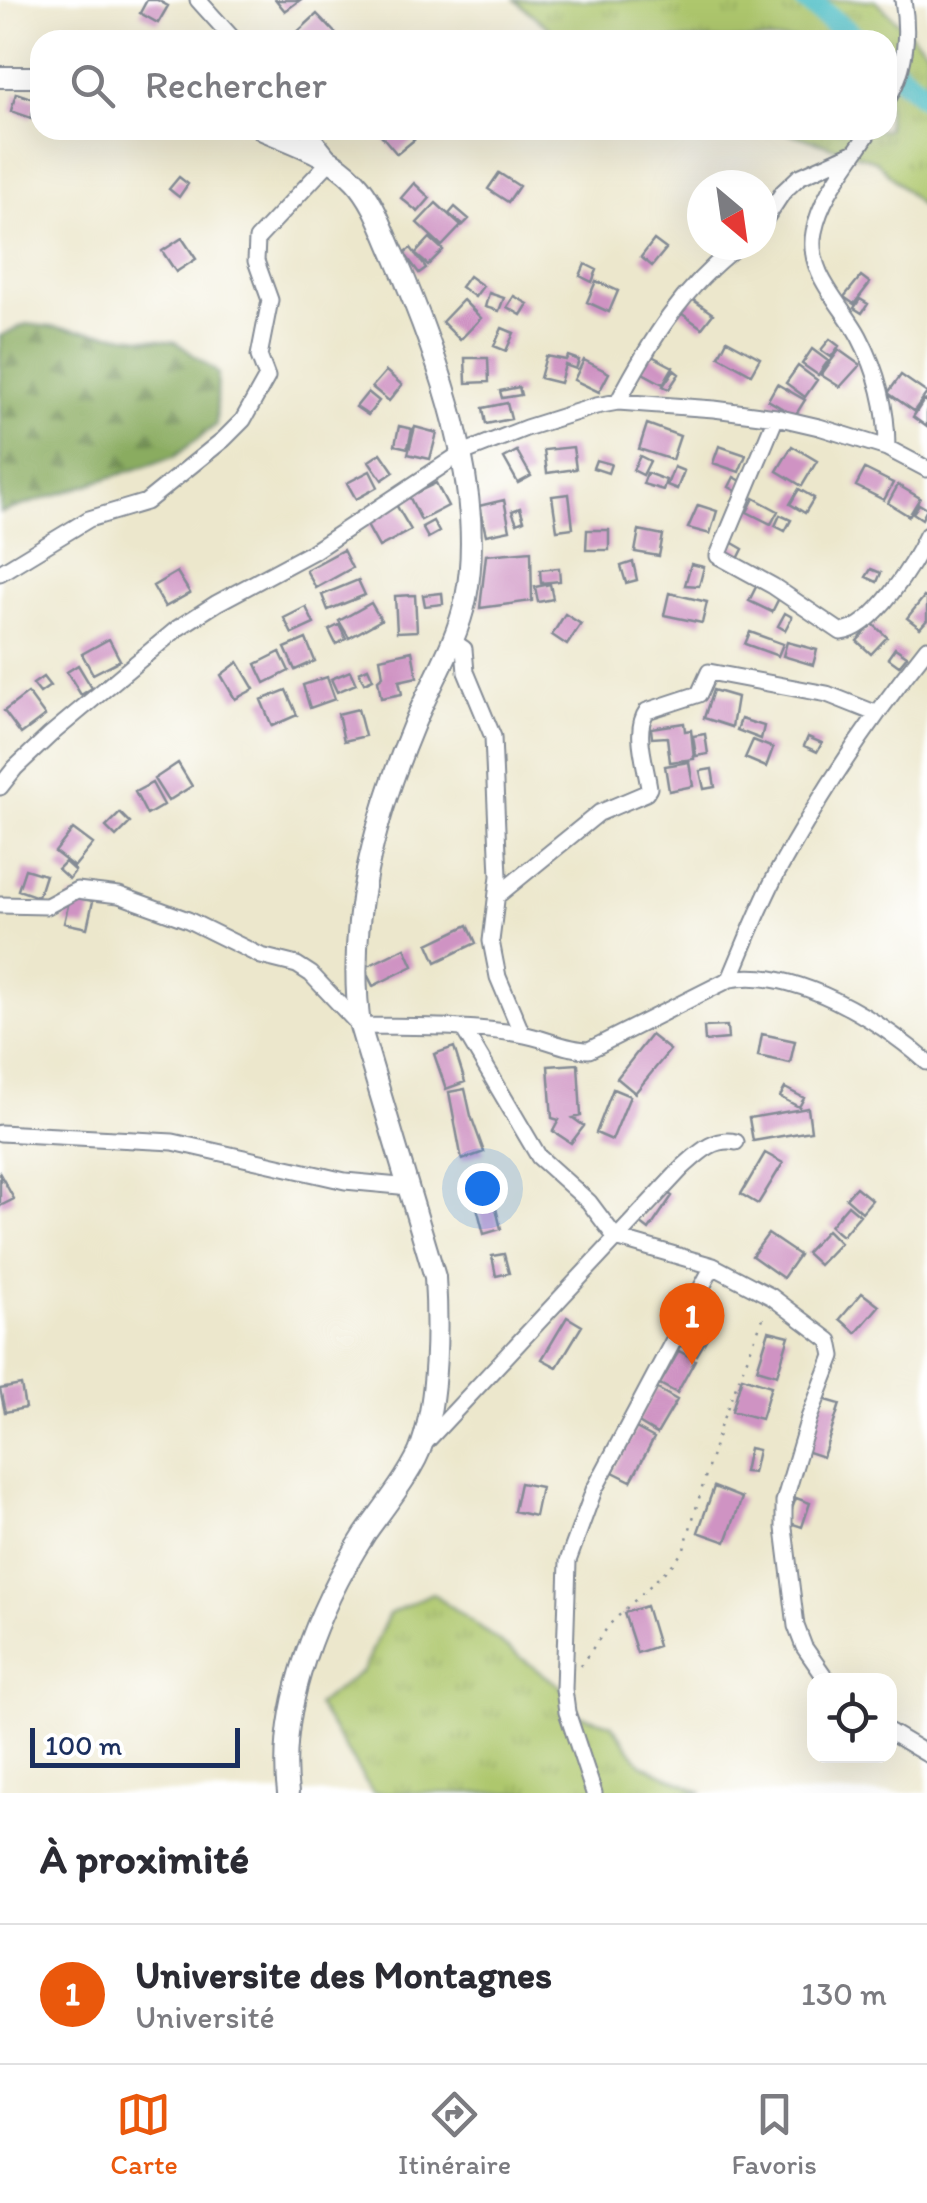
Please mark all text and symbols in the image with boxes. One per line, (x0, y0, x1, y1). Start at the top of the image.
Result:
search box (30, 30, 897, 140)
icon: search (65, 58, 120, 113)
text: Rechercher (145, 62, 327, 108)
north arrow (687, 170, 777, 260)
your location (457, 1163, 508, 1214)
pin: 1 (660, 1282, 724, 1365)
map controls (807, 1673, 897, 1763)
button: locate (807, 1673, 897, 1763)
scale bar (30, 1723, 240, 1768)
text: 100 m (45, 1728, 122, 1762)
text: À proximité (40, 1833, 249, 1884)
text: Universite des Montagnes (135, 1952, 552, 1998)
text: 1 (65, 1975, 80, 2013)
text: 130 m (801, 1975, 887, 2013)
text: Université (135, 1998, 275, 2036)
tab: Carte (110, 2087, 178, 2181)
tab: Itinéraire (398, 2087, 511, 2181)
tab: Favoris (731, 2087, 817, 2181)

